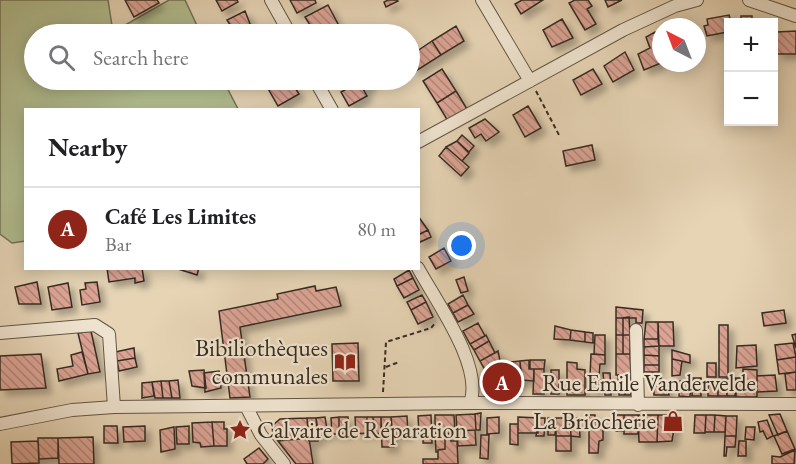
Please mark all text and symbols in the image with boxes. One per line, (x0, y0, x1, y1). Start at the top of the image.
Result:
north arrow (652, 18, 706, 72)
map controls (724, 18, 778, 126)
button: + (724, 18, 778, 72)
search box (24, 24, 420, 90)
icon: search (45, 41, 78, 74)
text: Search here (93, 43, 188, 72)
button: − (724, 72, 778, 126)
text: Nearby (48, 130, 128, 164)
text: Café Les Limites (105, 202, 256, 231)
text: A (60, 216, 75, 242)
text: 80 m (357, 216, 396, 242)
text: Bar (105, 231, 131, 257)
your location (447, 231, 476, 260)
place label: Bibiliothèques communales (195, 332, 328, 391)
library icon: Bibiliothèques communales (333, 350, 357, 374)
pin: A (482, 360, 522, 404)
street label: Rue Emile Vandervelde (542, 367, 756, 398)
place label: La Briocherie (533, 405, 656, 436)
shop icon: La Briocherie (661, 409, 685, 433)
place label: Calvaire de Réparation (257, 414, 467, 445)
place icon: Calvaire de Réparation (228, 418, 252, 442)

